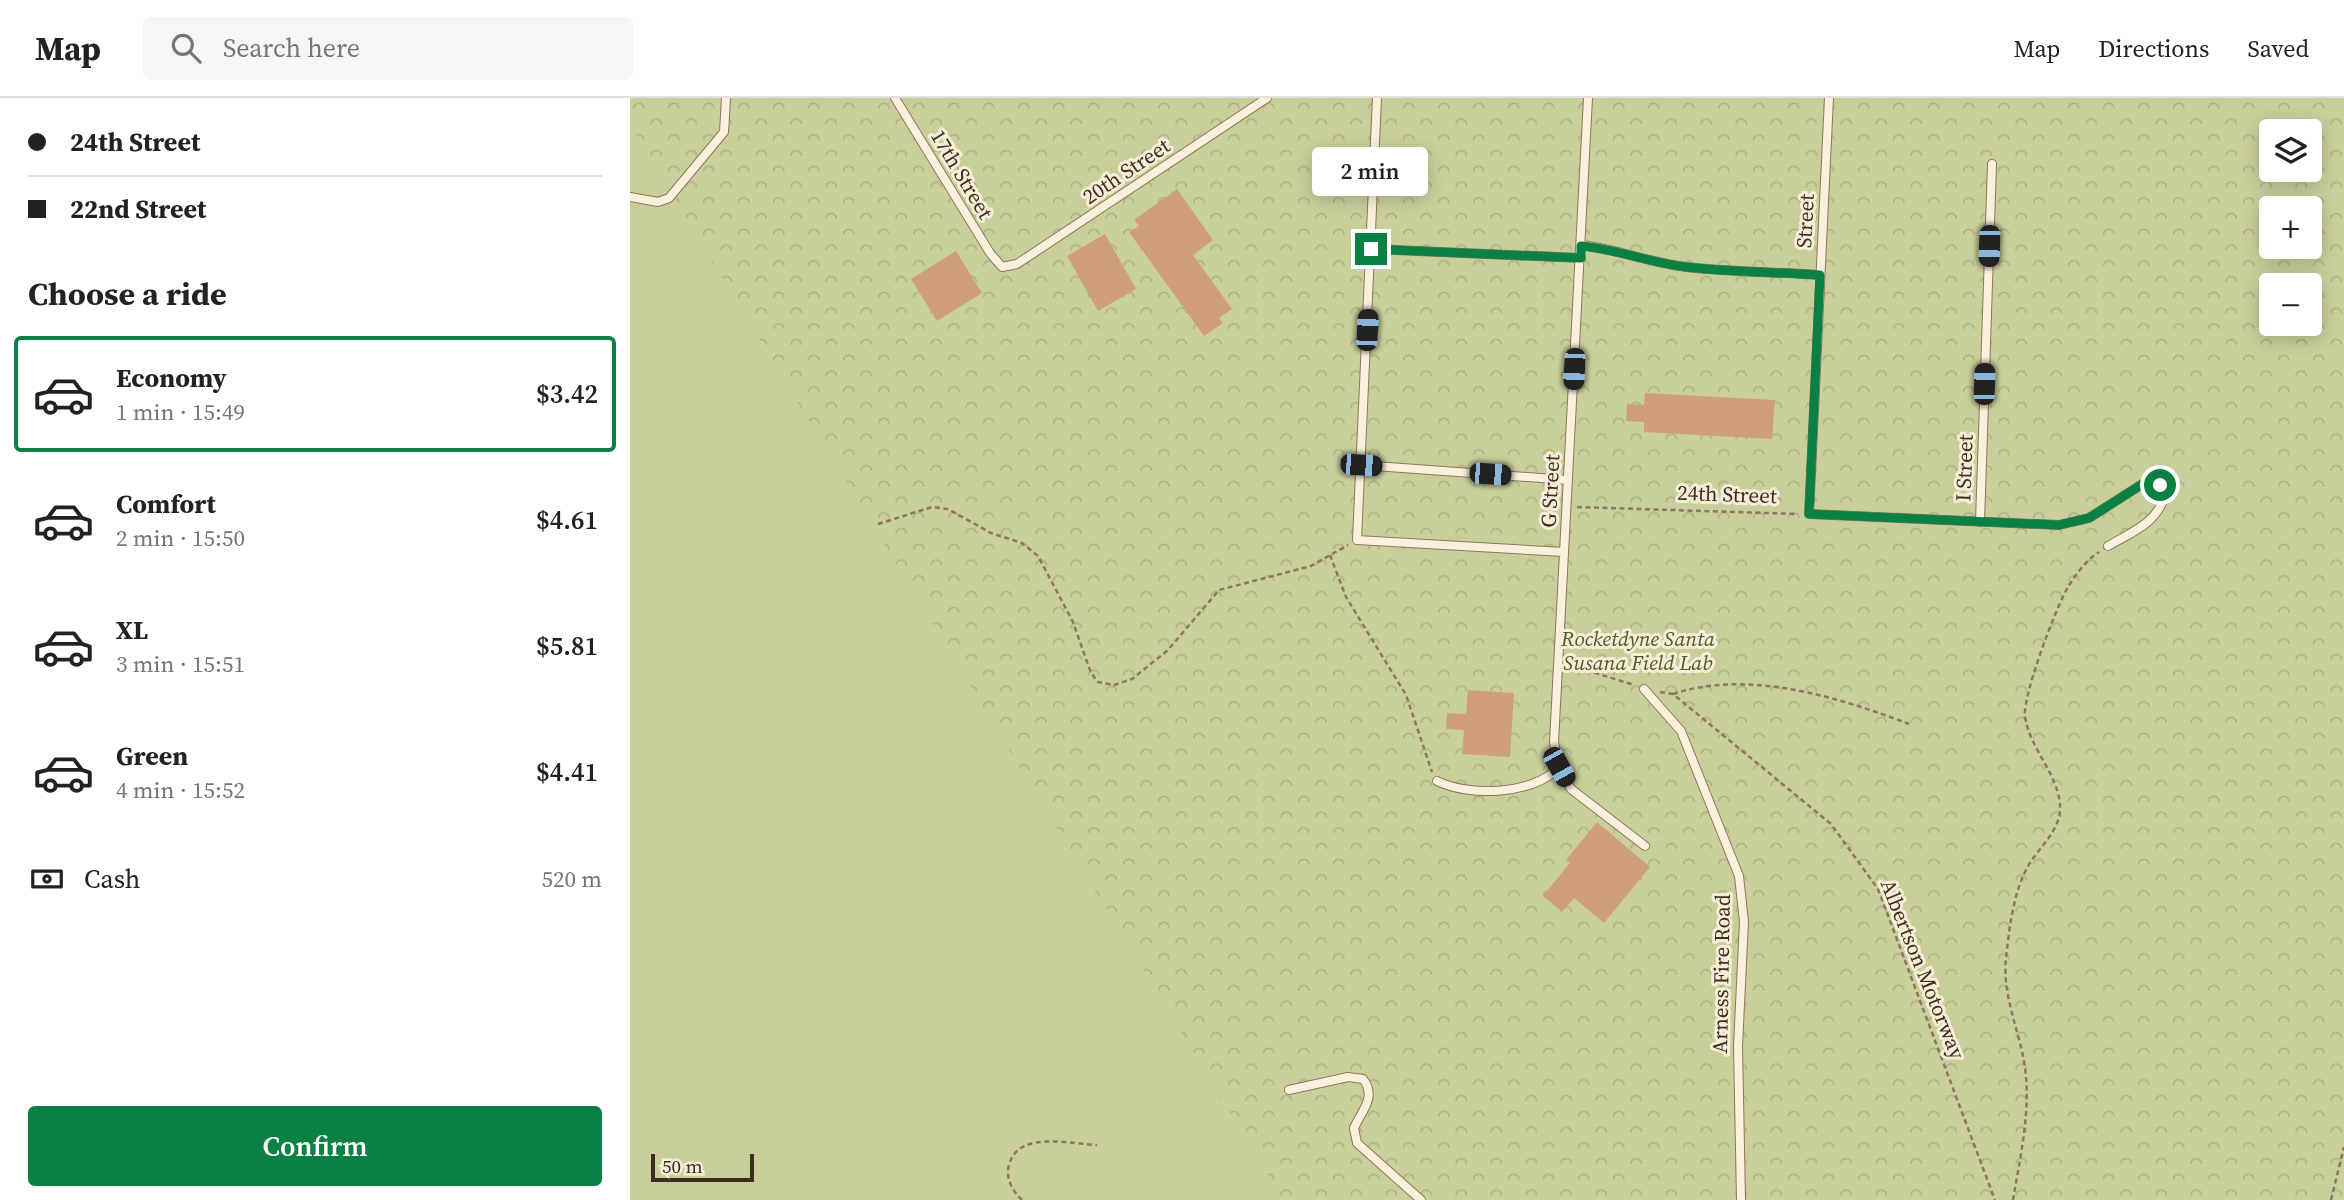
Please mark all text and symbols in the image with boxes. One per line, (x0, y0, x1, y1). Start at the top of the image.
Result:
search box (143, 17, 633, 80)
text: Map (35, 26, 101, 71)
icon: search (167, 29, 205, 67)
text: Search here (223, 30, 360, 66)
text: Map (2013, 32, 2060, 65)
text: Directions (2098, 32, 2209, 65)
text: Saved (2247, 32, 2309, 65)
map controls (2259, 119, 2322, 336)
button: layers (2259, 119, 2322, 182)
text: 24th Street (70, 124, 200, 160)
street label: 17th Street (924, 124, 1000, 224)
street label: 20th Street (1077, 131, 1176, 211)
callout: 2 min (1313, 148, 1429, 197)
text: 2 min (1340, 155, 1400, 187)
text: 22nd Street (70, 191, 206, 227)
street label: Street (1789, 193, 1821, 249)
button: + (2259, 196, 2322, 259)
car (1978, 225, 2001, 267)
route end (1355, 233, 1387, 265)
text: Choose a ride (28, 272, 227, 316)
button: − (2259, 273, 2322, 336)
car (1356, 308, 1379, 352)
car (1563, 347, 1586, 391)
text: Economy (116, 360, 227, 396)
icon: car (32, 363, 95, 426)
car (1973, 363, 1996, 405)
text: $3.42 (536, 376, 598, 412)
text: 1 min · 15:49 (116, 396, 245, 428)
street label: I Street (1948, 434, 1980, 502)
car (1340, 453, 1383, 477)
street label: G Street (1534, 453, 1566, 528)
car (1469, 462, 1512, 486)
route start (2144, 469, 2176, 501)
street label: 24th Street (1677, 478, 1777, 510)
text: Comfort (116, 486, 216, 522)
icon: car (32, 489, 95, 552)
text: $4.61 (536, 502, 598, 538)
text: 2 min · 15:50 (116, 522, 245, 554)
text: XL (116, 612, 148, 648)
icon: car (32, 615, 95, 678)
park label: Rocketdyne Santa Susana Field Lab (1560, 624, 1715, 677)
text: $5.81 (536, 628, 598, 664)
text: 3 min · 15:51 (116, 648, 245, 680)
text: Green (116, 738, 188, 774)
icon: car (32, 741, 95, 804)
car (1540, 744, 1579, 790)
text: $4.41 (536, 754, 598, 790)
text: 4 min · 15:52 (116, 774, 245, 806)
icon: cash (28, 860, 66, 898)
text: Cash (84, 861, 140, 897)
text: 520 m (541, 863, 602, 895)
street label: Albertson Motorway (1874, 875, 1972, 1063)
street label: Arness Fire Road (1705, 894, 1737, 1054)
button: Confirm (28, 1106, 602, 1186)
scale bar (651, 1151, 754, 1183)
text: 50 m (662, 1153, 703, 1179)

